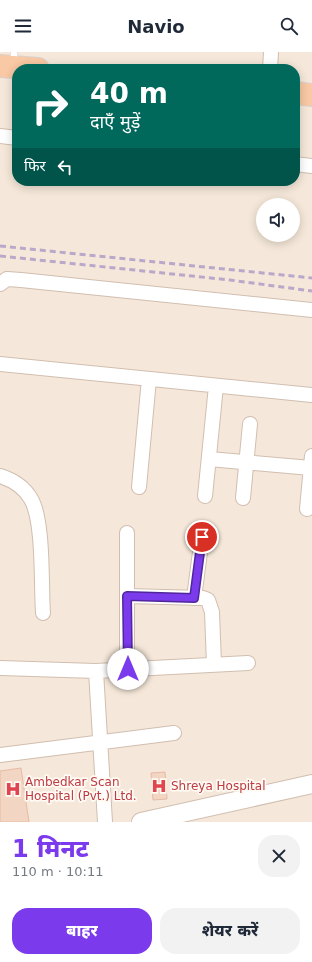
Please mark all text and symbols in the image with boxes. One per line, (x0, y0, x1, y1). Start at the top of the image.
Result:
icon: menu (12, 15, 34, 37)
icon: search (278, 15, 300, 37)
text: Navio (127, 16, 185, 37)
text: 40 m (90, 77, 168, 110)
icon: right (24, 80, 76, 132)
text: दाएँ मुड़ें (90, 111, 140, 132)
icon: left (54, 156, 76, 178)
text: फिर (24, 157, 46, 175)
map controls (256, 198, 300, 242)
button: sound (256, 198, 300, 242)
pin (185, 520, 219, 554)
icon: arrive (191, 526, 213, 548)
position arrow (107, 648, 149, 690)
place label: Ambedkar Scan Hospital (Pvt.) Ltd. (25, 775, 137, 803)
hospital icon: Shreya Hospital (150, 777, 168, 795)
place label: Shreya Hospital (171, 779, 266, 793)
hospital icon: Ambedkar Scan Hospital (Pvt.) Ltd. (4, 780, 22, 798)
text: 1 मिनट (12, 835, 89, 863)
button: close (258, 835, 300, 877)
text: 110 m · 10:11 (12, 864, 103, 879)
button: बाहर (12, 908, 152, 954)
button: शेयर करें (160, 908, 300, 954)

